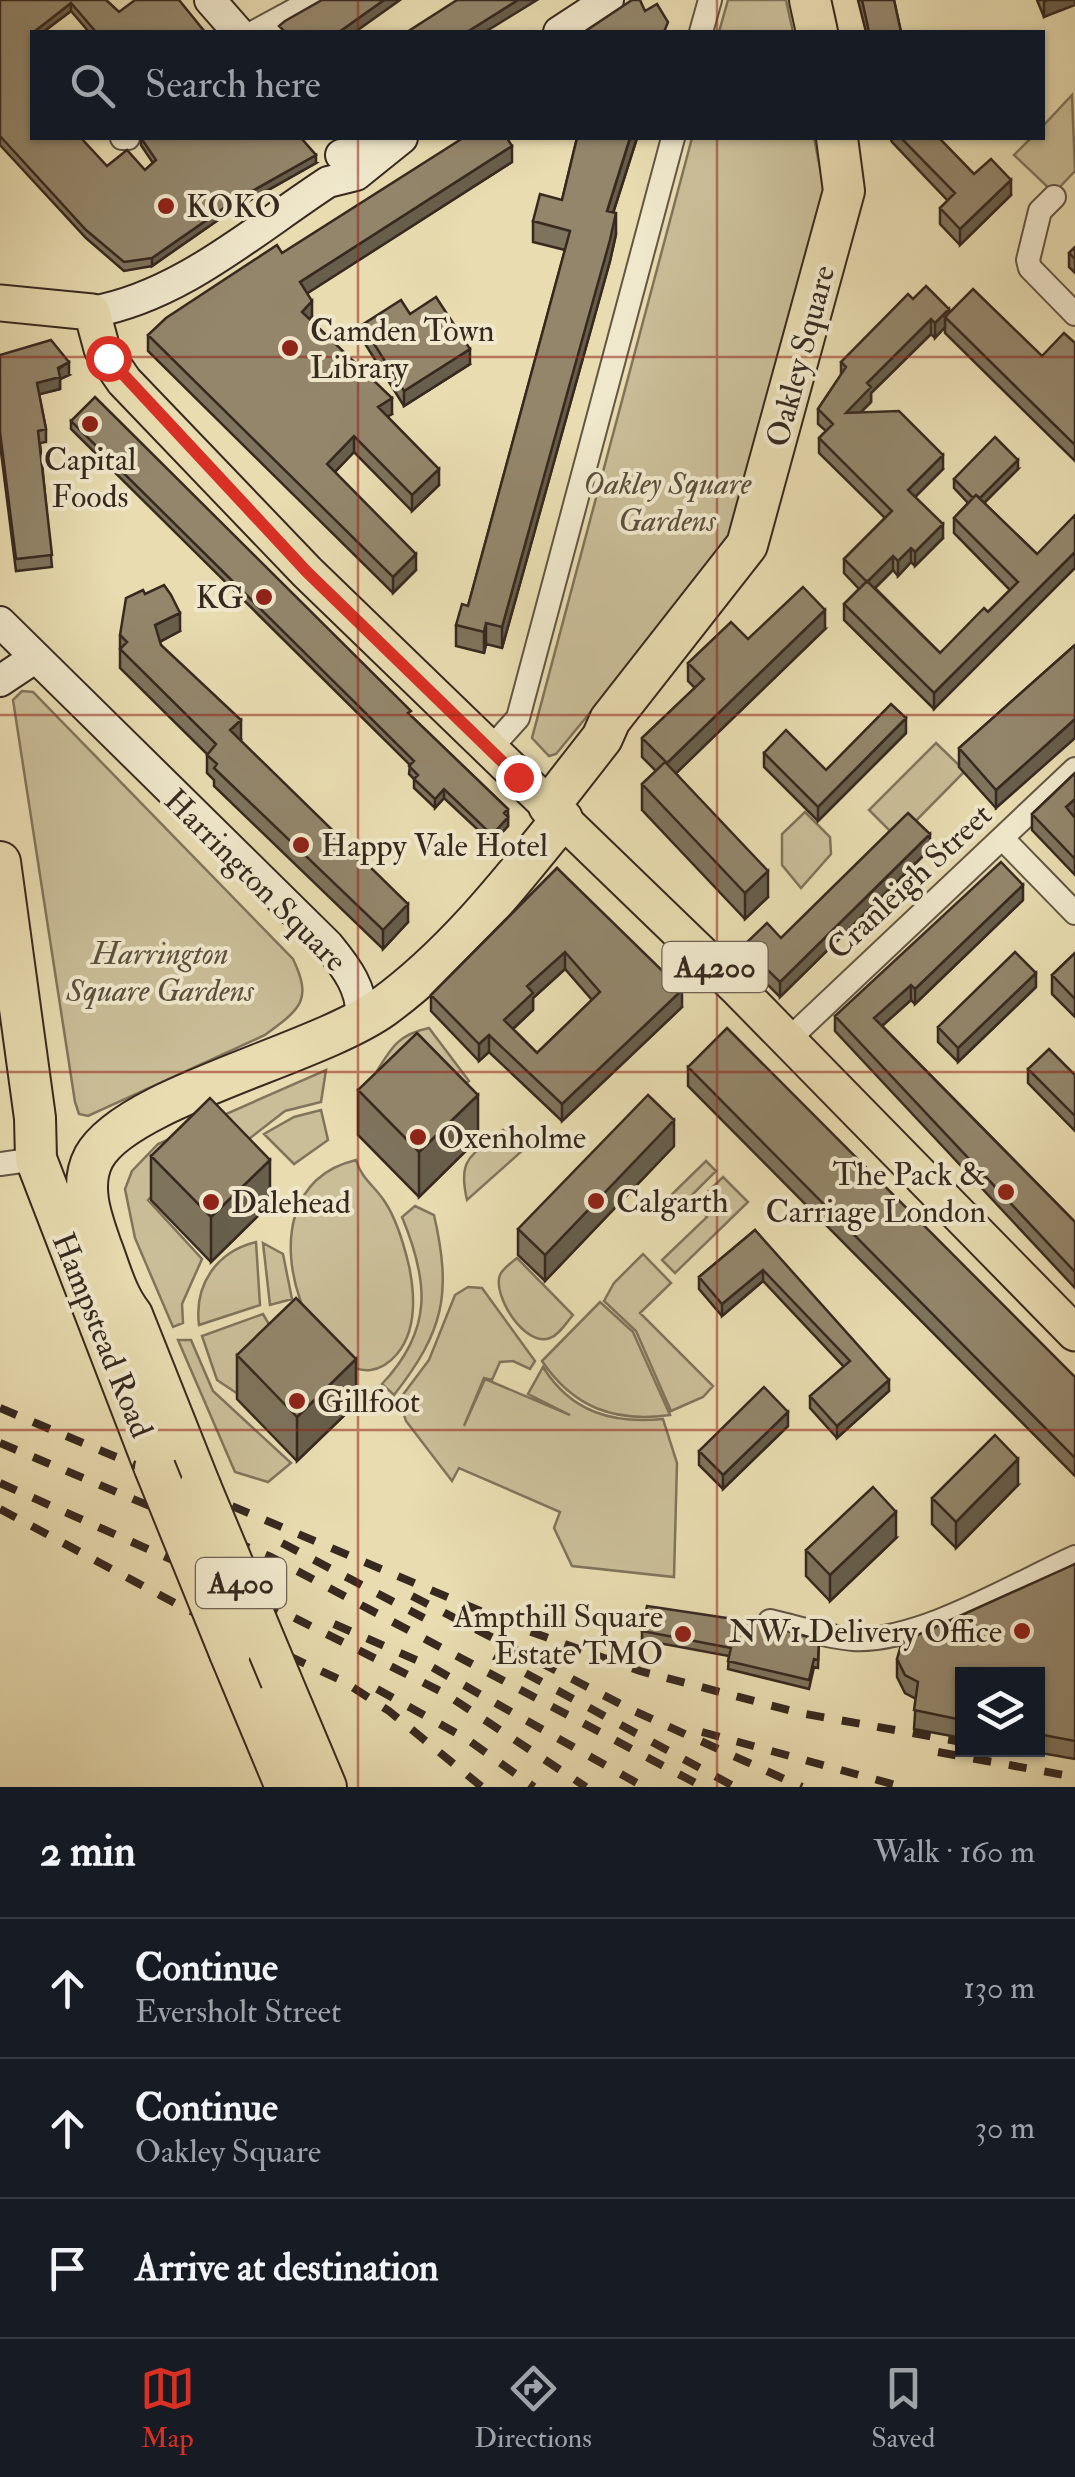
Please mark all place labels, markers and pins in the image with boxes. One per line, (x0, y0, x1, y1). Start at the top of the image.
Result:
place label: KOKO (186, 187, 281, 227)
marker: KOKO (155, 195, 177, 217)
place label: Camden Town Library (310, 311, 495, 388)
marker: Camden Town Library (279, 337, 301, 359)
marker: Capital Foods (79, 413, 101, 435)
place label: Capital Foods (44, 440, 136, 517)
place label: KG (196, 578, 244, 618)
marker: KG (253, 586, 275, 608)
place label: Happy Vale Hotel (321, 826, 548, 866)
marker: Happy Vale Hotel (290, 834, 312, 856)
place label: Oxenholme (438, 1118, 586, 1158)
marker: Oxenholme (407, 1126, 429, 1148)
place label: The Pack & Carriage London (765, 1155, 986, 1232)
marker: The Pack & Carriage London (995, 1181, 1017, 1203)
place label: Calgarth (616, 1182, 729, 1222)
place label: Dalehead (231, 1183, 351, 1223)
marker: Calgarth (585, 1190, 607, 1212)
marker: Dalehead (200, 1191, 222, 1213)
place label: Gillfoot (317, 1382, 420, 1422)
marker: Gillfoot (286, 1390, 308, 1412)
place label: Ampthill Square Estate TMO (453, 1597, 663, 1674)
place label: NW1 Delivery Office (729, 1612, 1002, 1652)
marker: NW1 Delivery Office (1011, 1620, 1033, 1642)
marker: Ampthill Square Estate TMO (672, 1623, 694, 1645)

